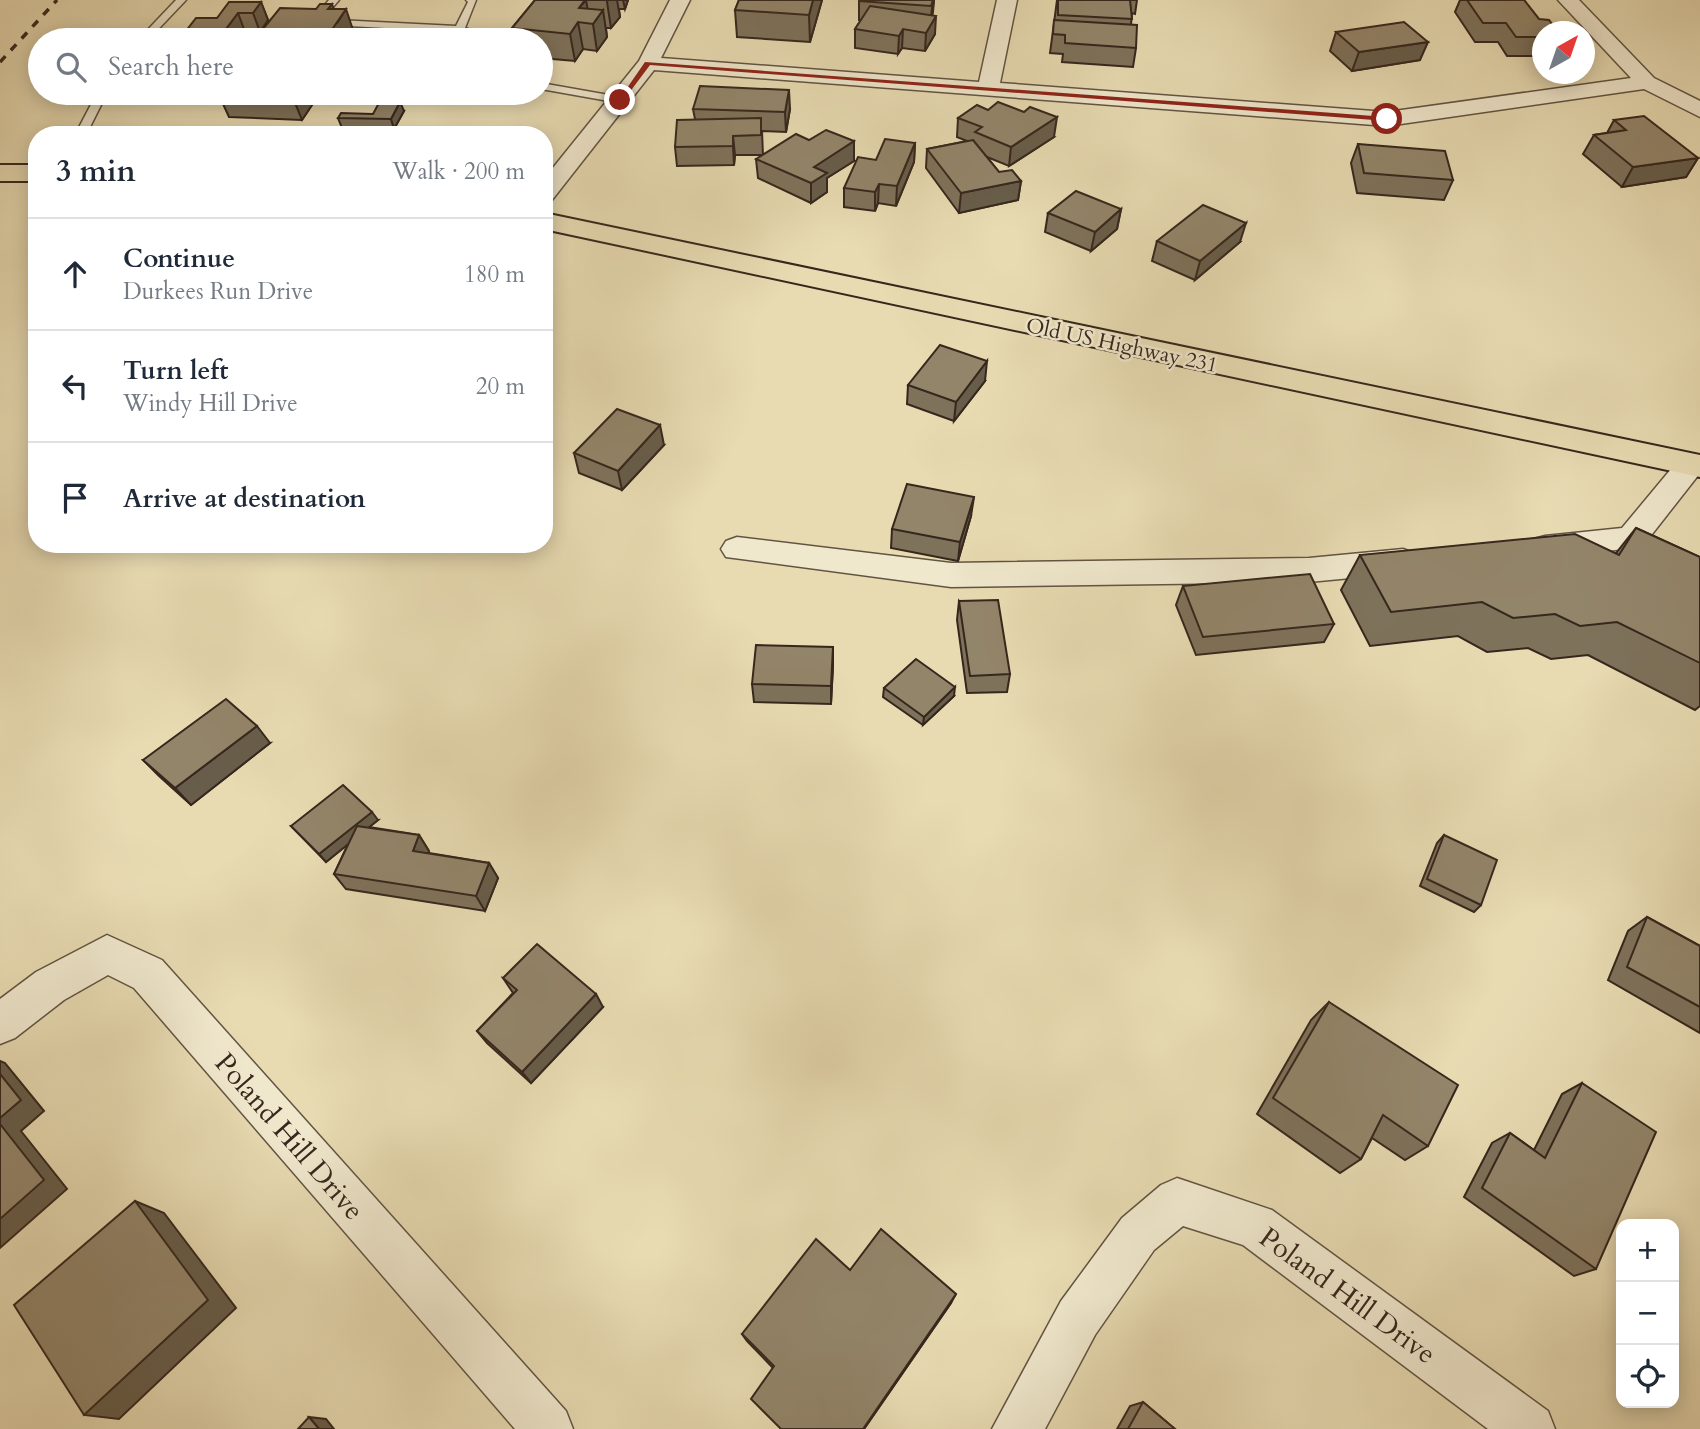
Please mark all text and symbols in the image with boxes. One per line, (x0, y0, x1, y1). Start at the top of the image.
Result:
north arrow (1532, 21, 1595, 84)
search box (28, 28, 553, 105)
icon: search (52, 48, 90, 86)
text: Search here (108, 49, 234, 84)
route end (604, 84, 635, 115)
route start (1371, 103, 1402, 134)
text: 3 min (56, 151, 136, 192)
text: Walk · 200 m (392, 156, 525, 187)
text: Continue (123, 241, 235, 276)
icon: ahead (56, 255, 94, 293)
text: 180 m (464, 259, 525, 290)
text: Durkees Run Drive (123, 276, 313, 307)
street label: Old US Highway 231 (1023, 311, 1220, 380)
text: Turn left (123, 353, 228, 388)
icon: left (56, 367, 94, 405)
text: 20 m (476, 371, 525, 402)
text: Windy Hill Drive (123, 388, 298, 419)
icon: arrive (56, 479, 94, 517)
text: Arrive at destination (123, 481, 366, 516)
street label: Poland Hill Drive (206, 1045, 372, 1228)
street label: Poland Hill Drive (1251, 1219, 1444, 1373)
map controls (1616, 1219, 1679, 1408)
button: + (1616, 1219, 1679, 1282)
button: − (1616, 1282, 1679, 1345)
button: locate (1616, 1345, 1679, 1408)

